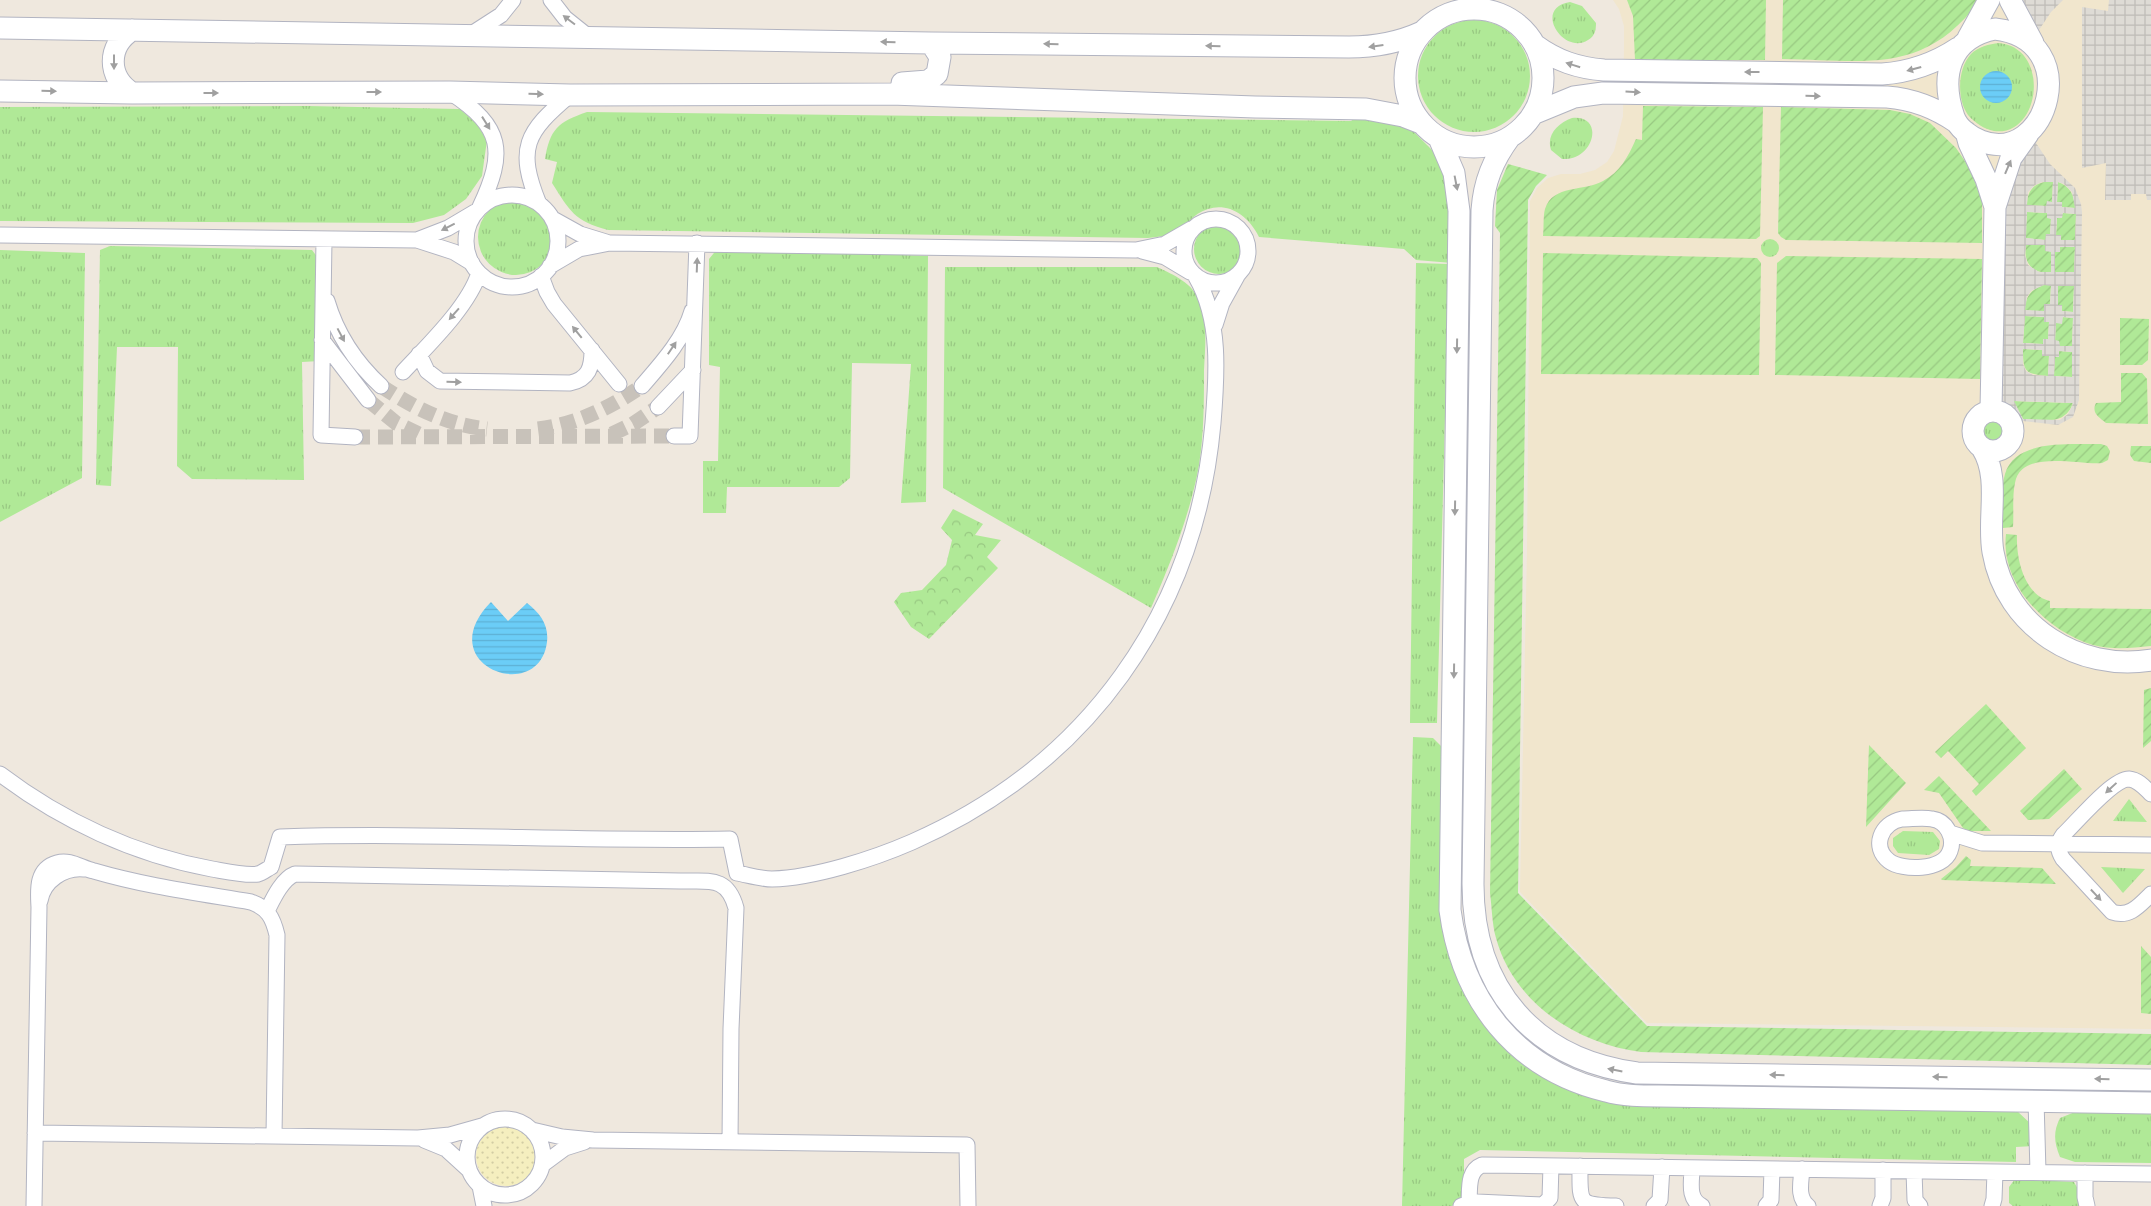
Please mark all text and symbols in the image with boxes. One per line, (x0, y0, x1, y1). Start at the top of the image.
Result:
one-way arrow (562, 15, 576, 25)
one-way arrow (880, 38, 896, 46)
one-way arrow (1043, 40, 1059, 48)
one-way arrow (1205, 42, 1221, 50)
one-way arrow (1367, 42, 1383, 50)
one-way arrow (110, 54, 118, 70)
one-way arrow (1565, 60, 1580, 68)
one-way arrow (1906, 65, 1921, 73)
one-way arrow (1744, 68, 1760, 76)
one-way arrow (41, 88, 57, 96)
one-way arrow (366, 88, 382, 96)
one-way arrow (203, 89, 219, 97)
one-way arrow (1625, 89, 1641, 97)
one-way arrow (528, 90, 544, 98)
one-way arrow (1805, 92, 1821, 100)
one-way arrow (482, 117, 491, 130)
one-way arrow (2004, 160, 2012, 174)
one-way arrow (1452, 176, 1460, 191)
one-way arrow (440, 223, 455, 231)
one-way arrow (693, 257, 701, 273)
one-way arrow (449, 308, 460, 320)
one-way arrow (571, 326, 582, 339)
one-way arrow (337, 328, 345, 343)
one-way arrow (1453, 338, 1461, 354)
one-way arrow (667, 341, 677, 354)
one-way arrow (446, 378, 462, 386)
one-way arrow (1451, 500, 1459, 516)
one-way arrow (1449, 663, 1457, 679)
one-way arrow (2105, 782, 2117, 794)
one-way arrow (2090, 888, 2102, 900)
one-way arrow (1608, 1066, 1623, 1074)
one-way arrow (1769, 1071, 1785, 1079)
one-way arrow (1932, 1073, 1948, 1081)
one-way arrow (2094, 1075, 2110, 1083)

